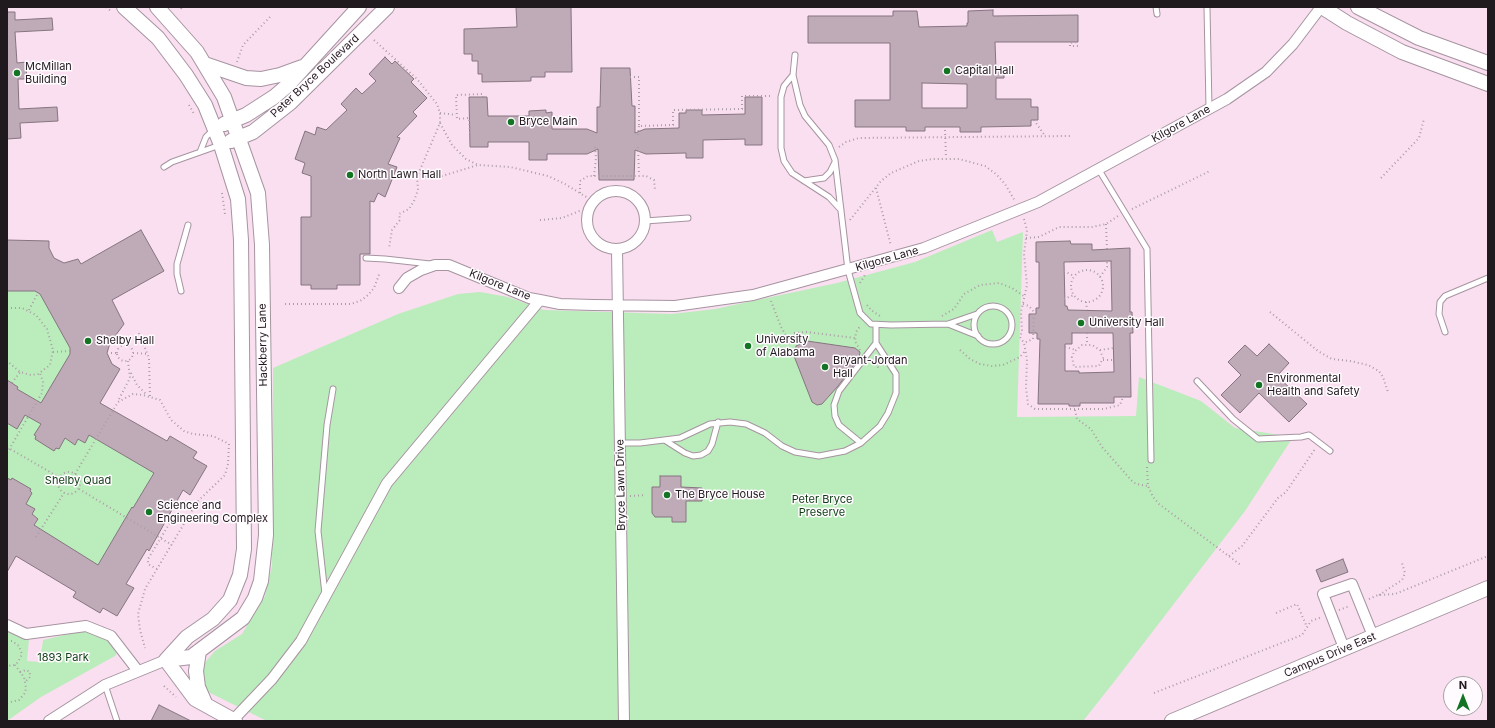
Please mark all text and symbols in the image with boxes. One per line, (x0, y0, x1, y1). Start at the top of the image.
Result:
street label: Peter Bryce Boulevard (268, 32, 362, 120)
place label: McMillan Building (25, 60, 72, 86)
place label: Capital Hall (955, 64, 1014, 78)
marker: Capital Hall (942, 66, 952, 76)
marker: McMillan Building (12, 68, 22, 78)
street label: Kilgore Lane (1149, 102, 1213, 146)
place label: Bryce Main (519, 115, 578, 129)
marker: Bryce Main (506, 117, 516, 127)
place label: North Lawn Hall (358, 168, 441, 182)
marker: North Lawn Hall (345, 170, 355, 180)
street label: Kilgore Lane (854, 244, 920, 274)
street label: Kilgore Lane (467, 267, 533, 303)
street label: Hackberry Lane (256, 303, 270, 387)
place label: University Hall (1089, 316, 1164, 330)
marker: University Hall (1076, 318, 1086, 328)
place label: University of Alabama (756, 333, 815, 359)
place label: Shelby Hall (96, 334, 154, 348)
marker: Shelby Hall (83, 336, 93, 346)
marker: University of Alabama (743, 341, 753, 351)
place label: Bryant-Jordan Hall (833, 354, 908, 380)
marker: Bryant-Jordan Hall (820, 362, 830, 372)
place label: Environmental Health and Safety (1267, 372, 1360, 398)
marker: Environmental Health and Safety (1254, 380, 1264, 390)
street label: Bryce Lawn Drive (614, 439, 628, 531)
park label: Shelby Quad (45, 474, 111, 488)
place label: The Bryce House (675, 488, 765, 502)
marker: The Bryce House (662, 490, 672, 500)
park label: Peter Bryce Preserve (792, 493, 852, 519)
place label: Science and Engineering Complex (157, 499, 268, 525)
marker: Science and Engineering Complex (144, 507, 154, 517)
street label: Campus Drive East (1282, 630, 1378, 680)
park label: 1893 Park (37, 651, 89, 665)
north arrow (1443, 676, 1483, 716)
text: N (1459, 678, 1467, 692)

